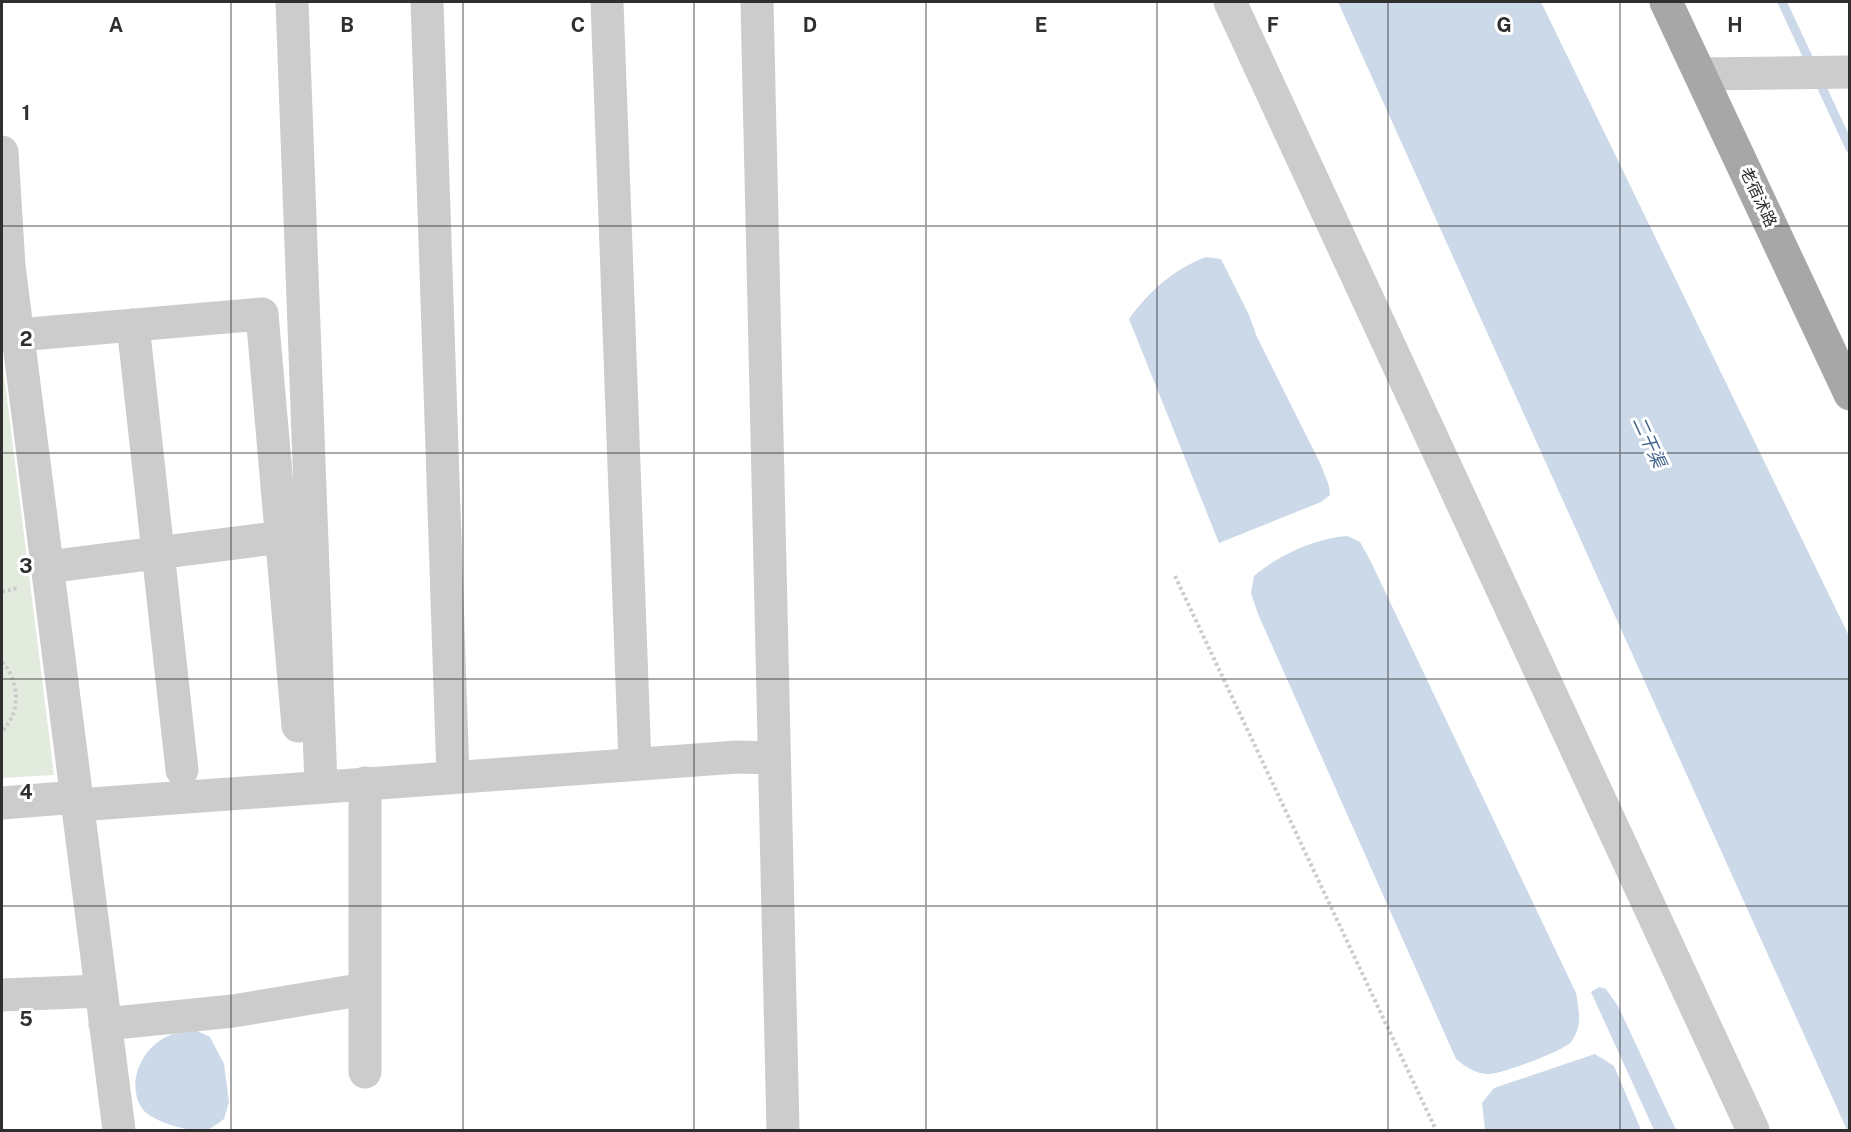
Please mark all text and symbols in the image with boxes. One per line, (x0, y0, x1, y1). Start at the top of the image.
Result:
text: A (109, 13, 123, 37)
text: B (340, 13, 354, 37)
text: C (571, 13, 585, 37)
text: D (803, 13, 817, 37)
text: E (1035, 13, 1047, 37)
text: F (1267, 13, 1279, 37)
text: G (1496, 13, 1512, 37)
text: H (1727, 13, 1743, 37)
text: 1 (22, 101, 30, 125)
street label: 老宿沭路 (1736, 164, 1781, 230)
text: 2 (20, 327, 32, 351)
water label: 二干渠 (1629, 413, 1672, 473)
text: 3 (19, 554, 33, 578)
text: 4 (19, 780, 33, 804)
text: 5 (19, 1007, 33, 1031)

